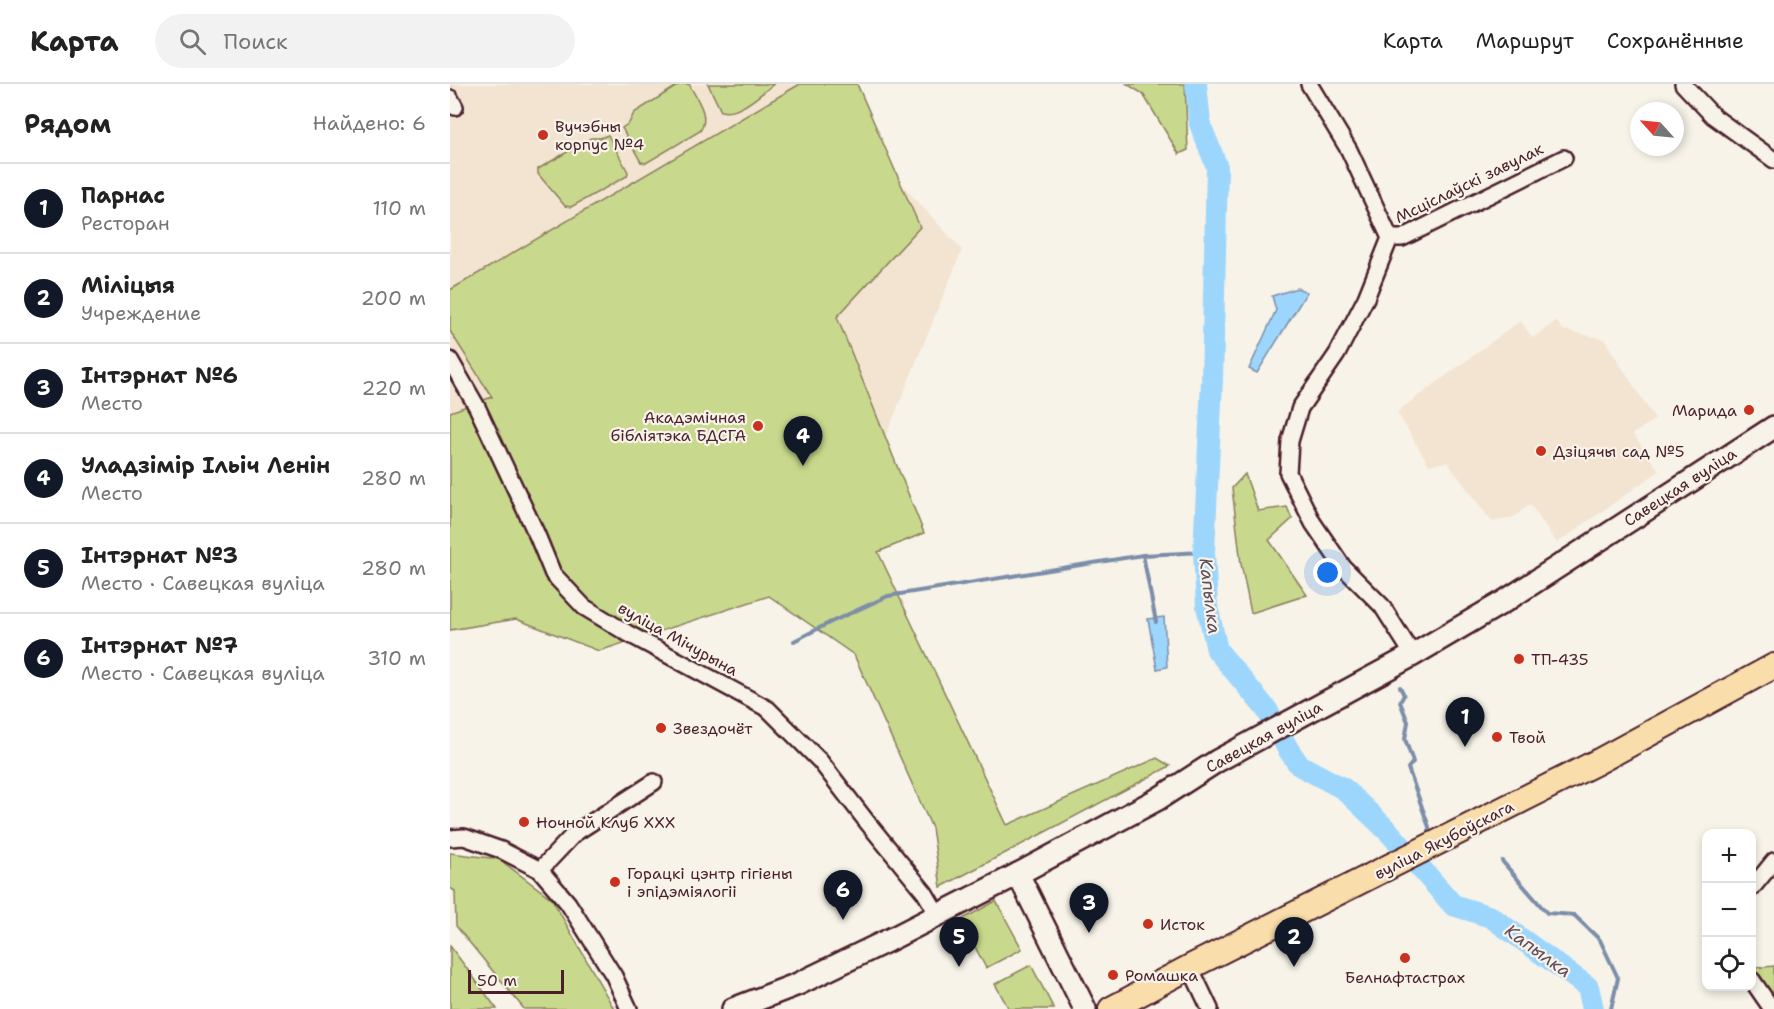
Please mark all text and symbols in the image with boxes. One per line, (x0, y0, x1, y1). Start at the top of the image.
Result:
search box (155, 14, 575, 68)
text: Карта (30, 22, 119, 60)
icon: search (176, 25, 209, 58)
text: Поиск (224, 27, 288, 56)
text: Карта (1383, 27, 1443, 55)
text: Маршрут (1476, 27, 1574, 55)
text: Сохранённые (1607, 27, 1744, 55)
north arrow (1630, 102, 1684, 156)
text: Рядом (24, 106, 111, 141)
text: Найдено: 6 (313, 110, 426, 136)
place label: Вучэбны корпус №4 (555, 116, 644, 155)
marker: Вучэбны корпус №4 (536, 128, 550, 142)
street label: Мсціслаўскі завулак (1391, 138, 1547, 228)
text: Парнас (81, 181, 165, 210)
text: 1 (39, 195, 48, 221)
text: 110 m (372, 195, 426, 221)
text: Ресторан (81, 210, 170, 236)
text: Міліцыя (81, 271, 175, 300)
text: 2 (37, 285, 51, 311)
text: 200 m (361, 285, 426, 311)
text: Учреждение (81, 300, 201, 326)
text: Інтэрнат №6 (81, 361, 238, 390)
text: 3 (37, 375, 51, 401)
text: 220 m (362, 375, 426, 401)
text: Место (81, 390, 143, 416)
place label: Марида (1672, 400, 1737, 421)
marker: Марида (1742, 403, 1756, 417)
place label: Акадэмічная бібліятэка БДСГА (611, 407, 746, 446)
pin: 4 (784, 416, 822, 466)
marker: Акадэмічная бібліятэка БДСГА (751, 419, 765, 433)
place label: Дзіцячы сад №5 (1553, 441, 1685, 462)
street label: Савецкая вуліца (1620, 443, 1740, 531)
marker: Дзіцячы сад №5 (1534, 444, 1548, 458)
text: Уладзімір Ільіч Ленін (81, 451, 330, 480)
text: 4 (37, 465, 51, 491)
text: 280 m (361, 465, 426, 491)
text: Место (81, 480, 143, 506)
text: Інтэрнат №3 (81, 541, 238, 570)
text: 5 (37, 555, 50, 581)
text: 280 m (361, 555, 426, 581)
water label: Капылка (1193, 557, 1227, 635)
your location (1313, 558, 1342, 587)
text: Место · Савецкая вуліца (81, 570, 325, 596)
street label: вуліца Мічурына (614, 597, 742, 681)
text: Інтэрнат №7 (81, 631, 238, 660)
text: 6 (37, 645, 51, 671)
text: 310 m (367, 645, 426, 671)
place label: ТП-435 (1531, 649, 1588, 670)
marker: ТП-435 (1512, 652, 1526, 666)
text: Место · Савецкая вуліца (81, 660, 325, 686)
street label: Савецкая вуліца (1202, 696, 1326, 778)
pin: 1 (1446, 698, 1484, 747)
place label: Звездочёт (673, 718, 753, 739)
marker: Звездочёт (654, 721, 668, 735)
place label: Твой (1509, 727, 1546, 748)
marker: Твой (1490, 730, 1504, 744)
street label: вуліца Якубоўскага (1371, 796, 1517, 884)
place label: Ночной Клуб ХХХ (536, 812, 675, 833)
marker: Ночной Клуб ХХХ (517, 815, 531, 829)
map controls (1702, 829, 1756, 991)
button: + (1702, 829, 1756, 883)
place label: Горацкі цэнтр гігіены і эпідэміялогіі (627, 863, 793, 902)
pin: 6 (824, 870, 862, 920)
marker: Горацкі цэнтр гігіены і эпідэміялогіі (608, 875, 622, 889)
button: − (1702, 883, 1756, 937)
pin: 3 (1070, 884, 1108, 933)
place label: Исток (1160, 914, 1205, 935)
marker: Исток (1141, 917, 1155, 931)
pin: 5 (940, 918, 978, 967)
pin: 2 (1274, 918, 1314, 967)
water label: Капылка (1500, 919, 1576, 983)
button: locate (1702, 937, 1756, 991)
marker: Белнафтастрах (1398, 951, 1412, 965)
place label: Ромашка (1125, 965, 1198, 986)
scale bar (468, 967, 564, 994)
place label: Белнафтастрах (1345, 967, 1465, 988)
marker: Ромашка (1106, 968, 1120, 982)
text: 50 m (477, 970, 517, 991)

